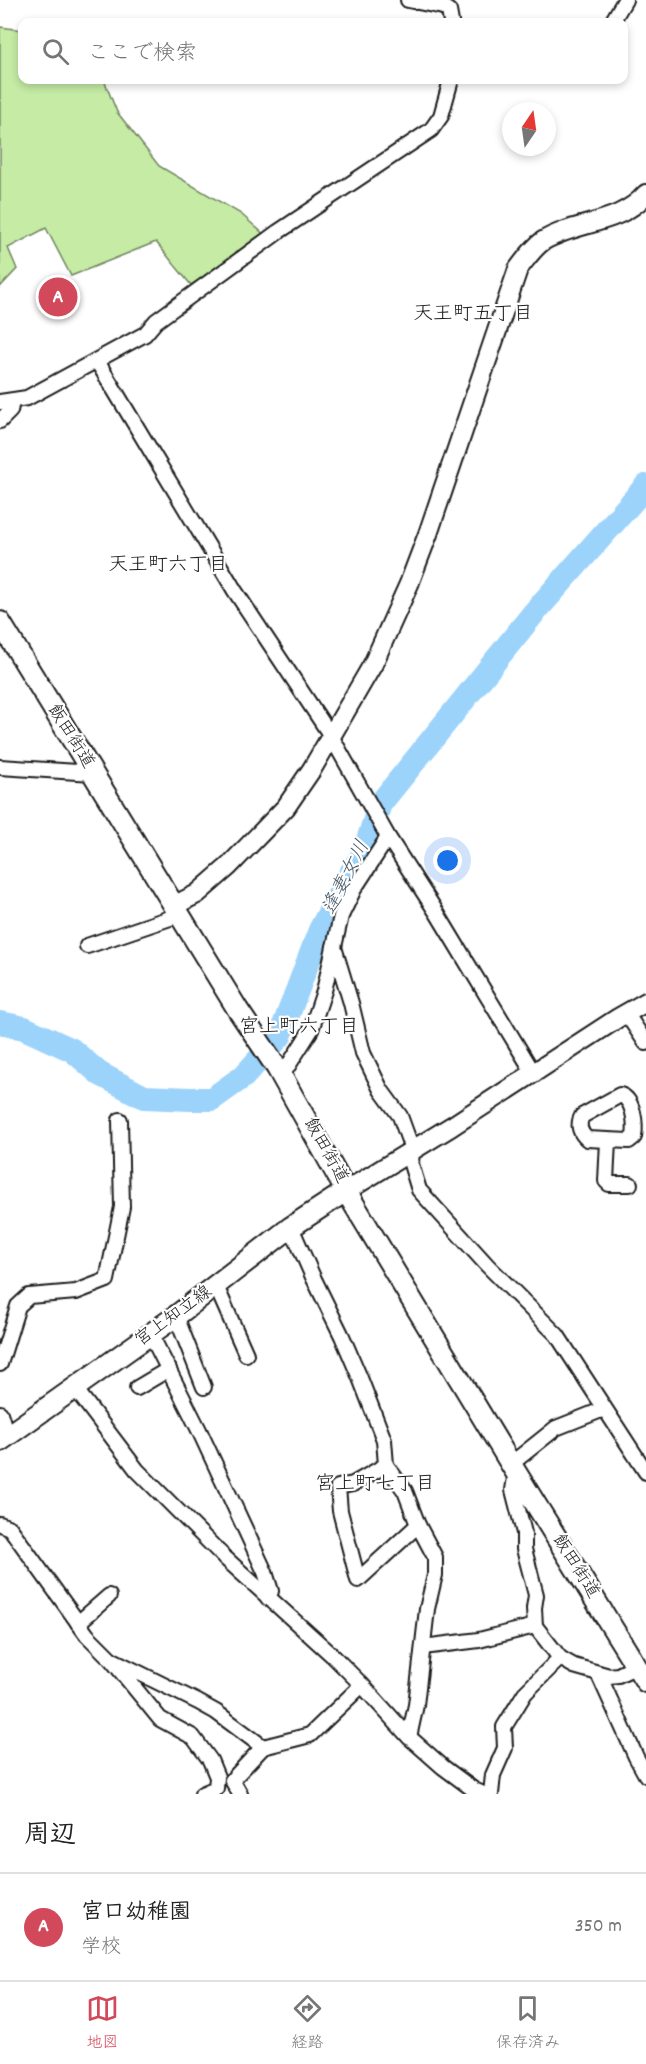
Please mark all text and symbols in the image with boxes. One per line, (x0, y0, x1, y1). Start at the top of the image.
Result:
search box (18, 18, 628, 84)
icon: search (39, 35, 72, 68)
text: ここで検索 (87, 39, 197, 70)
north arrow (502, 102, 556, 156)
pin: A (38, 274, 78, 320)
district label: 天王町五丁目 (413, 301, 533, 329)
district label: 天王町六丁目 (108, 552, 228, 580)
street label: 飯田街道 (40, 700, 100, 774)
water label: 逢妻女川 (316, 836, 378, 920)
your location (433, 846, 462, 875)
district label: 宮上町六丁目 (239, 1014, 359, 1042)
street label: 飯田街道 (297, 1113, 353, 1189)
street label: 宮上知立線 (130, 1280, 218, 1354)
district label: 宮上町七丁目 (315, 1471, 435, 1499)
street label: 飯田街道 (545, 1530, 605, 1604)
text: 周辺 (24, 1818, 76, 1855)
text: 宮口幼稚園 (81, 1898, 191, 1929)
text: A (38, 1913, 49, 1941)
text: 350 m (575, 1913, 622, 1941)
text: 学校 (81, 1934, 121, 1962)
tab: 地図 (86, 1992, 119, 2055)
tab: 経路 (291, 1992, 324, 2055)
tab: 保存済み (496, 1992, 560, 2055)

